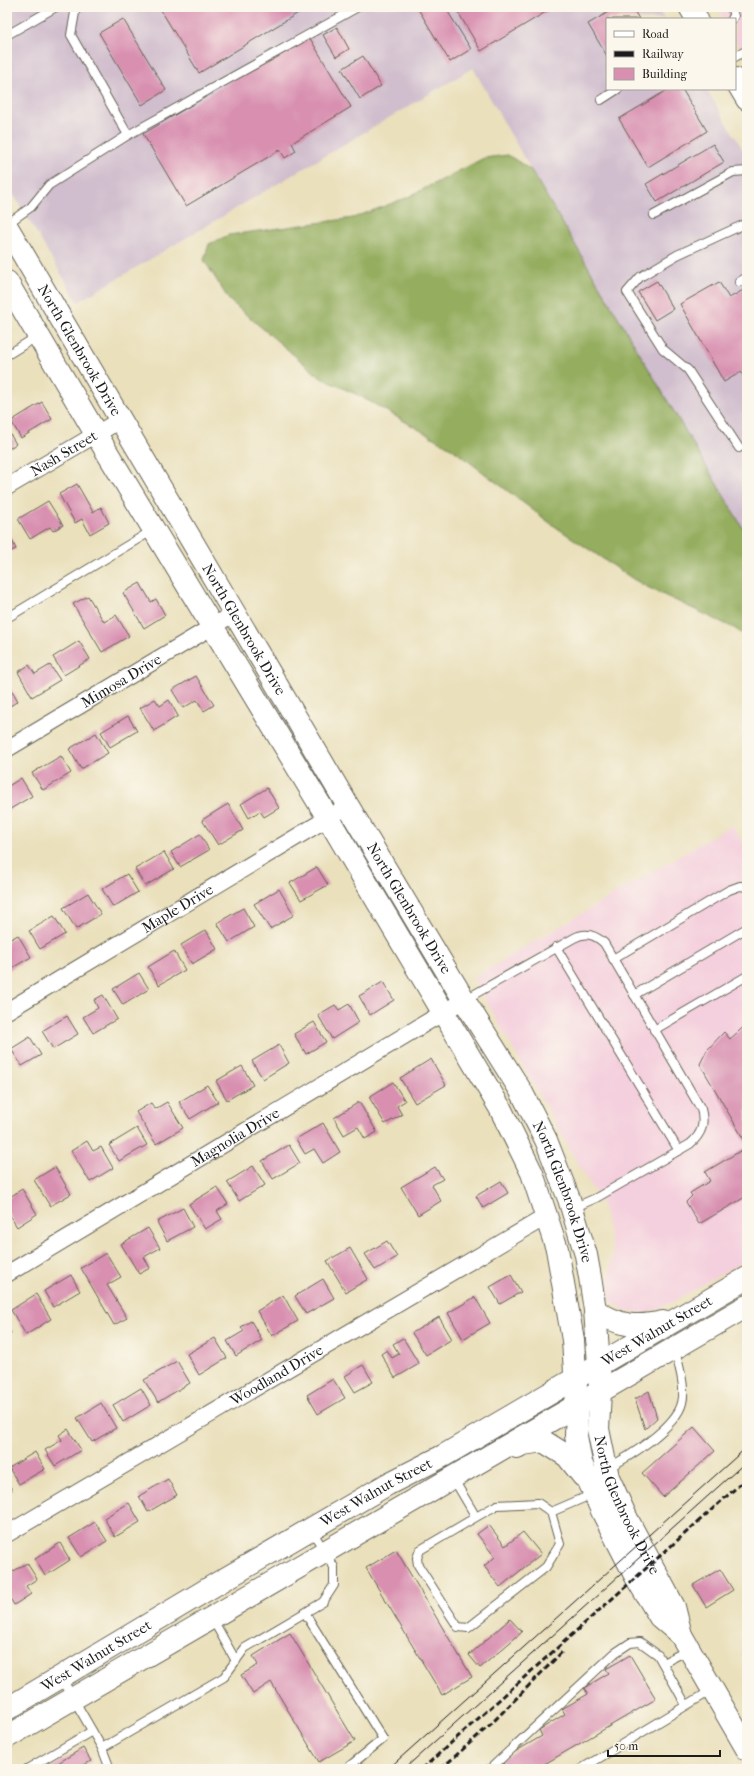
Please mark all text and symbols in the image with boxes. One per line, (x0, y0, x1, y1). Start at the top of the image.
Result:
legend (606, 18, 736, 90)
text: Road (642, 27, 669, 41)
text: Railway (642, 47, 684, 61)
text: Building (642, 67, 687, 81)
street label: North Glenbrook Drive (34, 281, 126, 420)
street label: Nash Street (27, 426, 101, 480)
street label: North Glenbrook Drive (198, 560, 290, 699)
street label: Mimosa Drive (78, 650, 165, 712)
street label: North Glenbrook Drive (363, 839, 456, 978)
street label: Maple Drive (139, 880, 217, 937)
street label: Magnolia Drive (187, 1103, 283, 1171)
street label: North Glenbrook Drive (529, 1118, 596, 1265)
street label: West Walnut Street (597, 1291, 716, 1371)
street label: Woodland Drive (226, 1340, 327, 1410)
street label: North Glenbrook Drive (591, 1434, 664, 1578)
street label: West Walnut Street (316, 1454, 436, 1531)
street label: West Walnut Street (37, 1615, 155, 1696)
scale bar (608, 1732, 720, 1758)
text: 50 m (614, 1739, 638, 1753)

